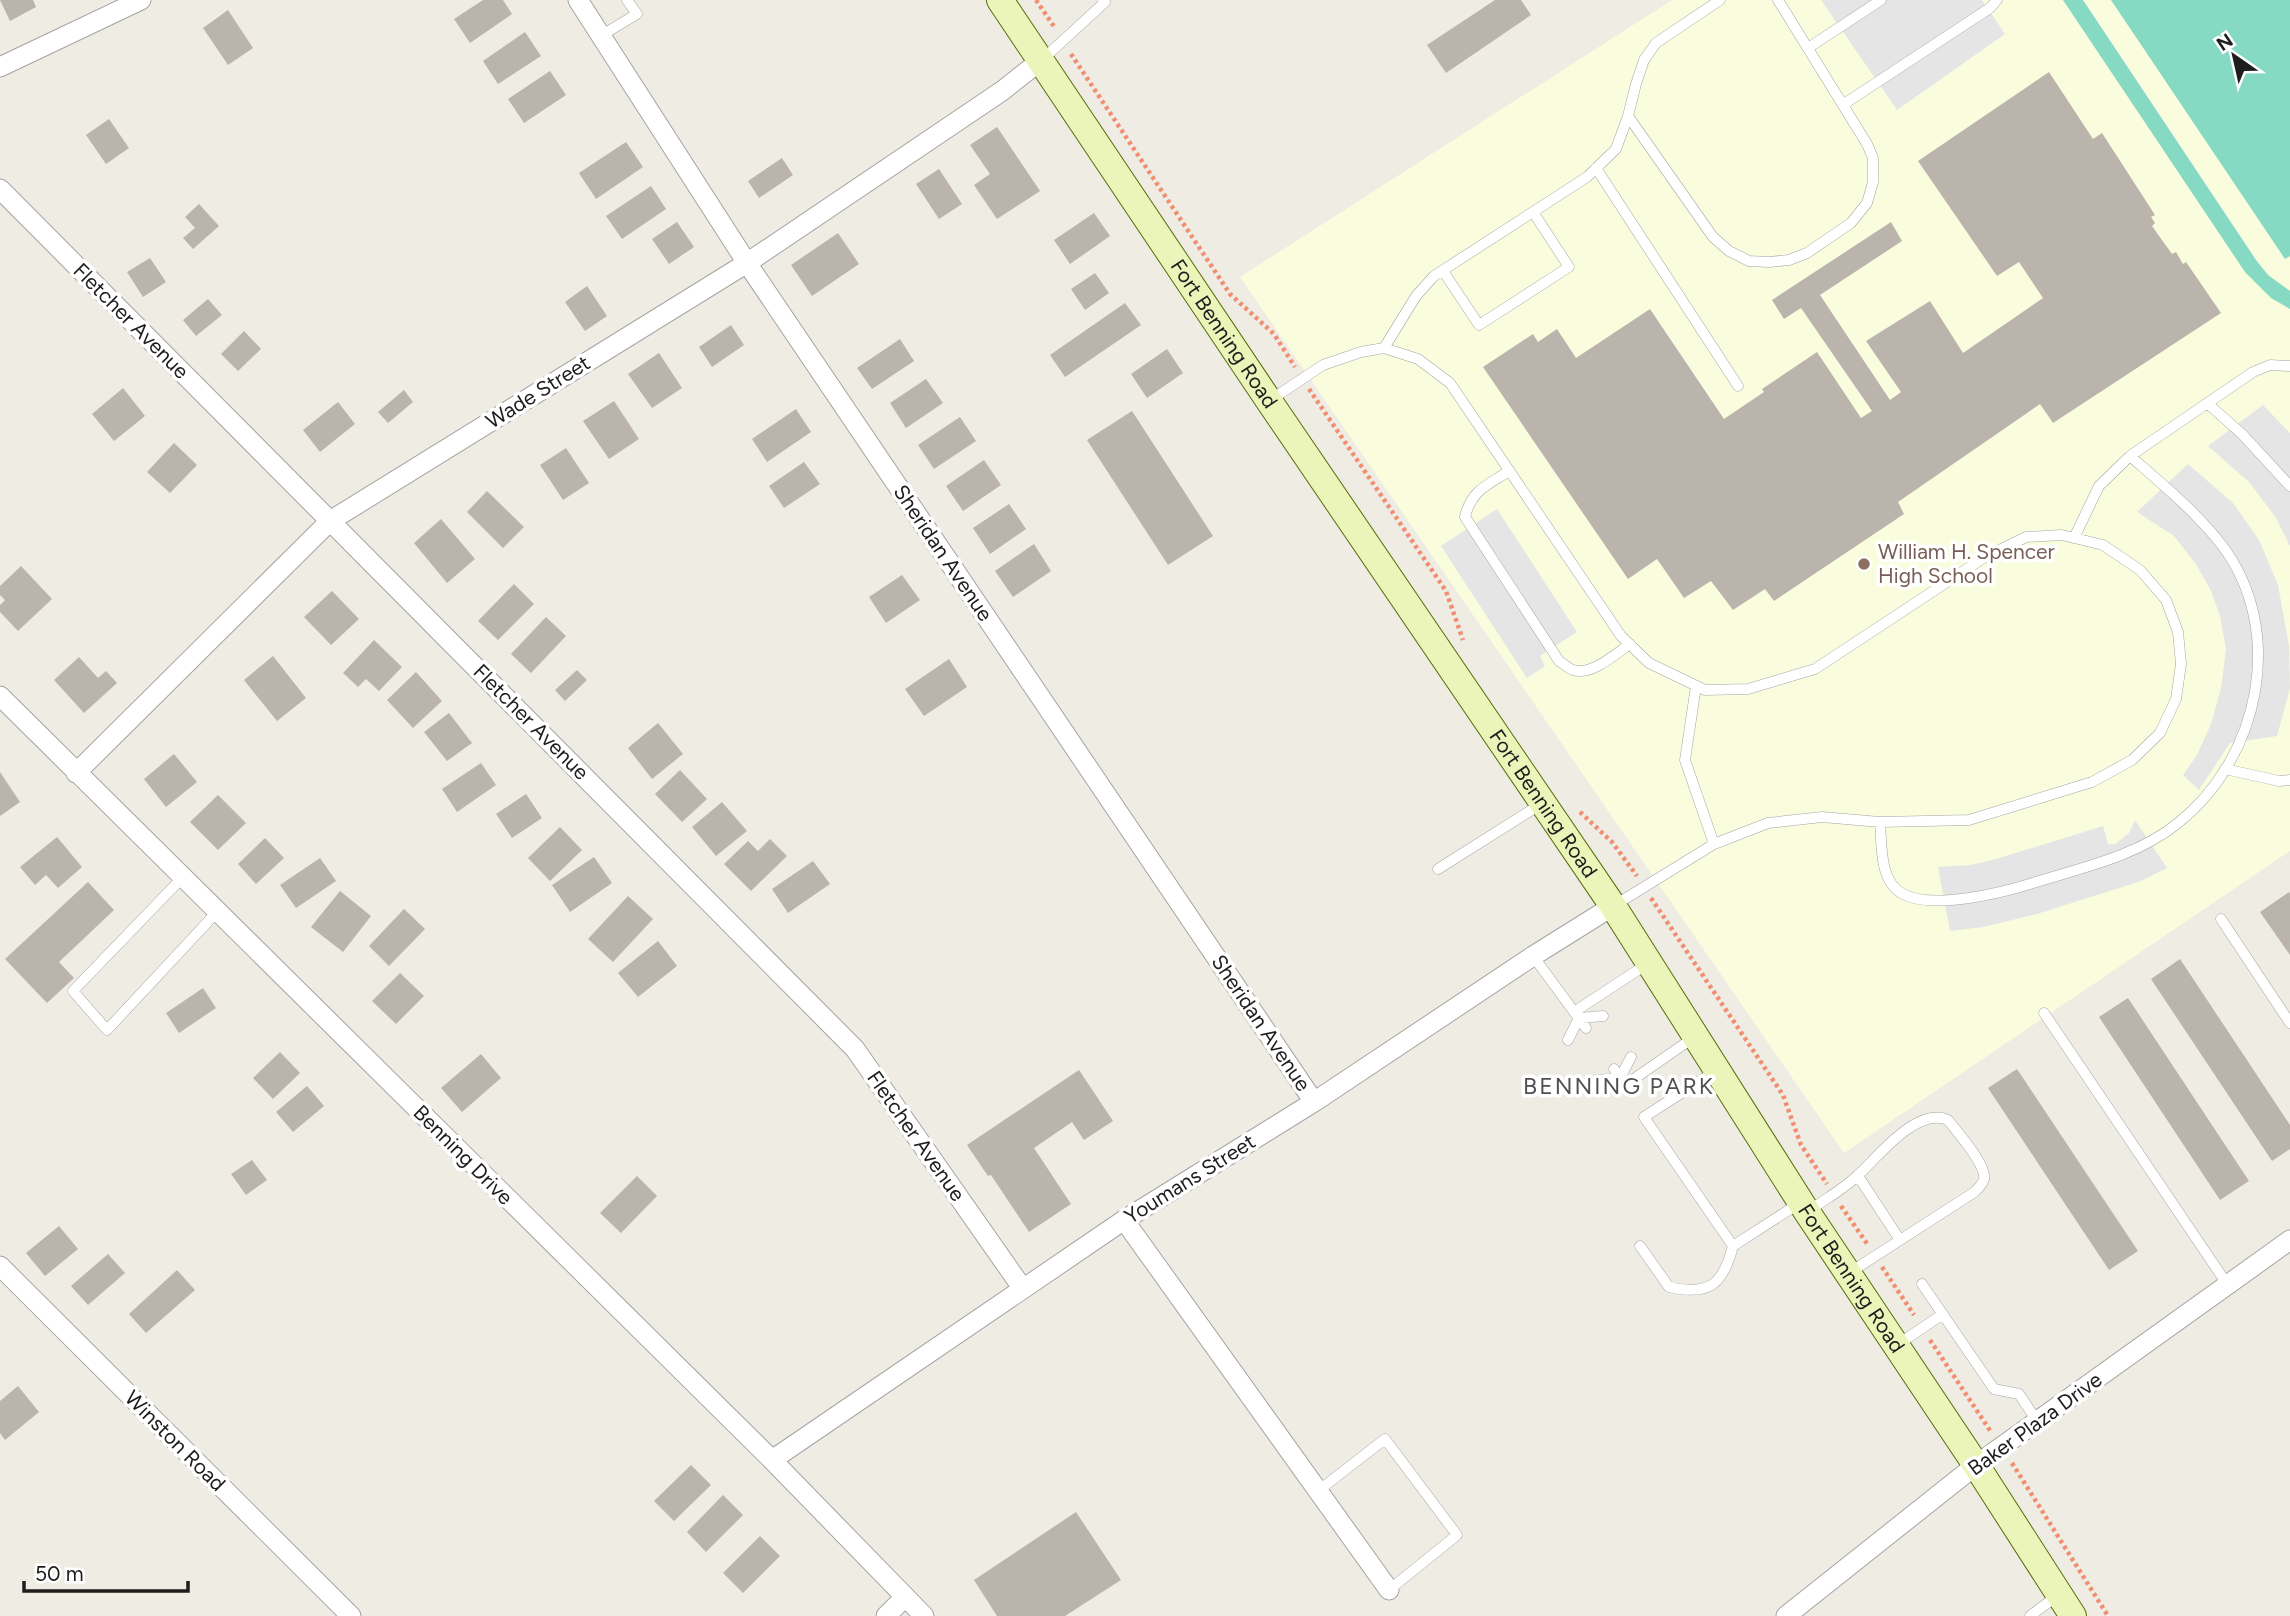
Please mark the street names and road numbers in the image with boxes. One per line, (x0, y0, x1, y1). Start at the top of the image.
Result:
street label: Fort Benning Road (1166, 254, 1283, 413)
street label: Fletcher Avenue (68, 258, 194, 384)
street label: Wade Street (481, 350, 594, 433)
street label: Sheridan Avenue (889, 480, 998, 626)
street label: Fletcher Avenue (468, 659, 594, 785)
street label: Fort Benning Road (1484, 724, 1603, 882)
street label: Sheridan Avenue (1207, 950, 1316, 1096)
street label: Fletcher Avenue (862, 1066, 971, 1206)
street label: Benning Drive (408, 1100, 518, 1210)
street label: Youmans Street (1120, 1128, 1260, 1229)
street label: Fort Benning Road (1793, 1199, 1910, 1357)
street label: Baker Plaza Drive (1963, 1367, 2107, 1481)
street label: Winston Road (120, 1385, 231, 1496)

